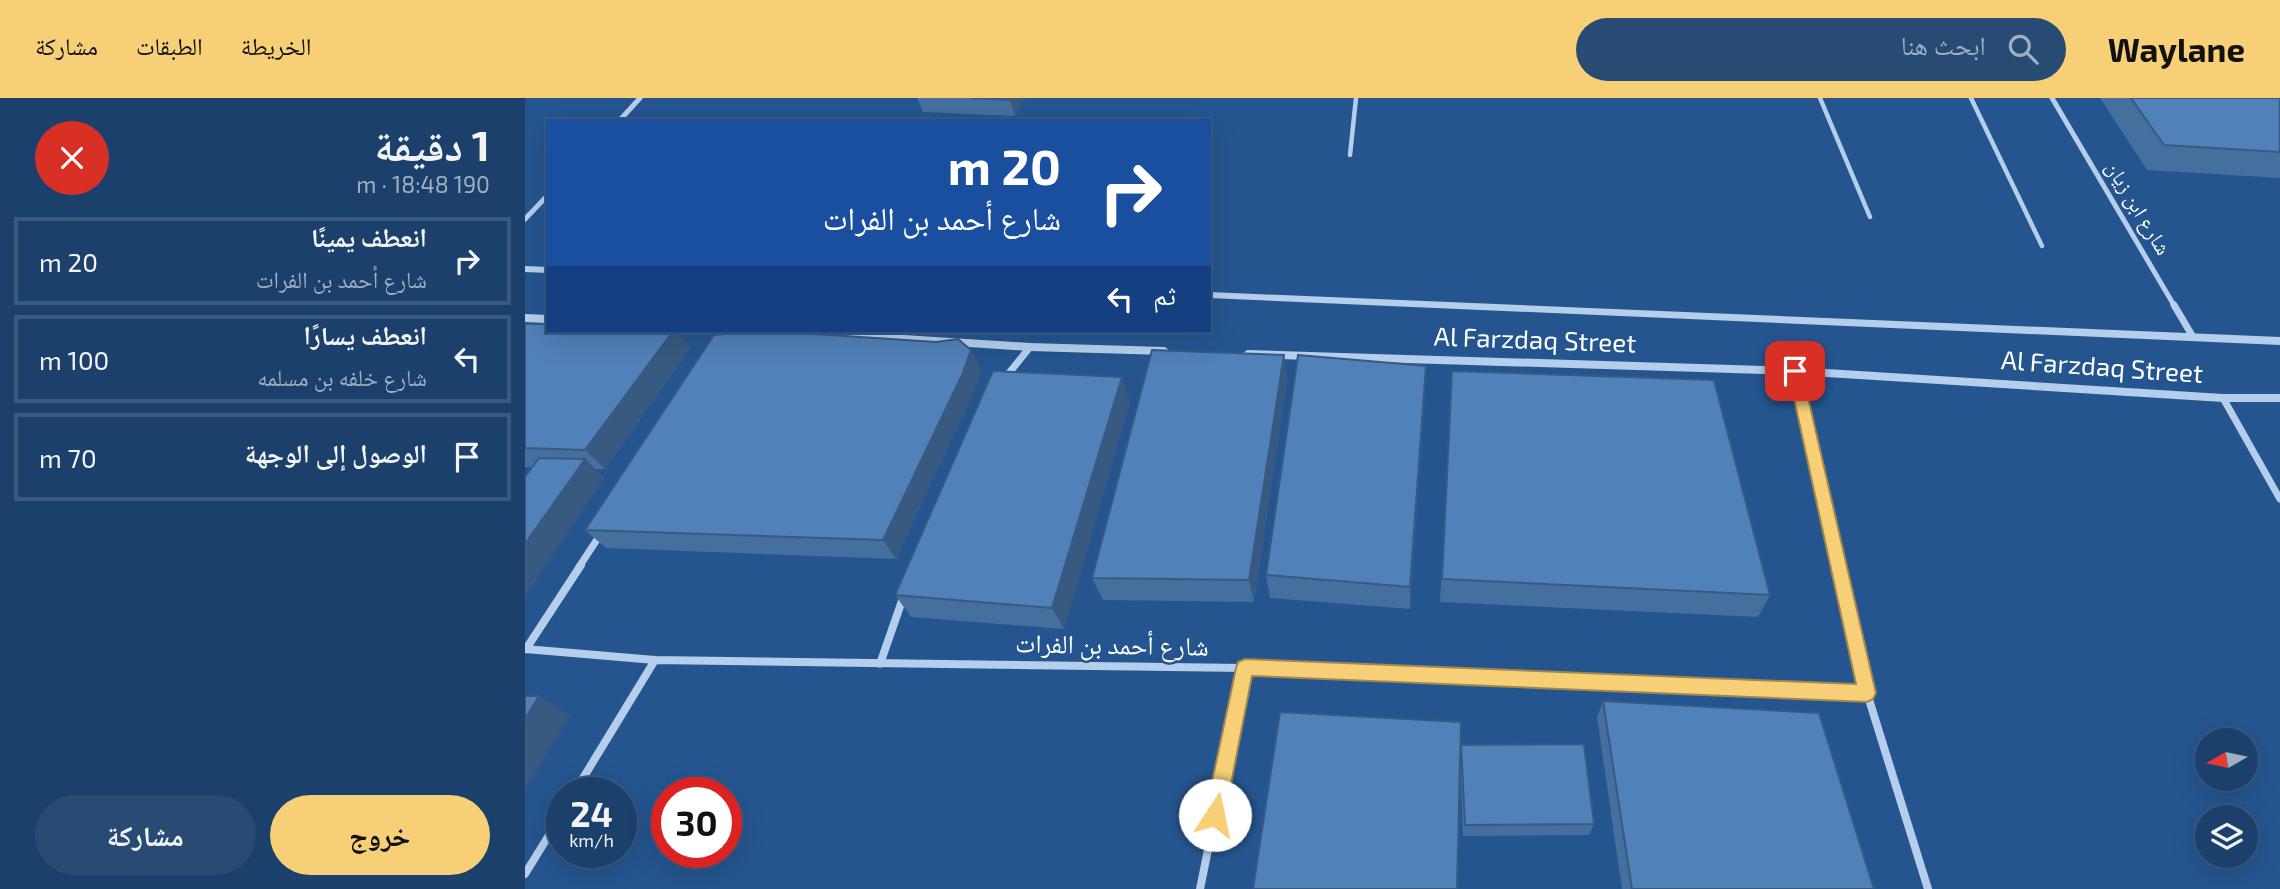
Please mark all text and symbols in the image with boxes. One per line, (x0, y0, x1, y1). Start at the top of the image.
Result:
search box (1576, 18, 2066, 81)
text: ابحث هنا (1901, 29, 1986, 60)
text: Waylane (2108, 29, 2245, 69)
icon: search (2004, 30, 2042, 68)
text: مشاركة (35, 31, 98, 60)
text: الطبقات (136, 31, 203, 60)
text: الخريطة (241, 31, 311, 60)
text: 1 دقيقة (375, 119, 490, 169)
button: close (35, 121, 109, 195)
text: 20 m (948, 136, 1061, 195)
icon: right (1085, 147, 1176, 238)
street label: شارع ابن زيان (2100, 156, 2177, 260)
text: 190 m · 18:48 (356, 170, 490, 198)
text: شارع أحمد بن الفرات (823, 198, 1061, 236)
text: انعطف يمينًا (311, 221, 427, 252)
icon: right (448, 242, 486, 280)
text: 20 m (39, 246, 98, 277)
text: شارع أحمد بن الفرات (256, 265, 427, 293)
text: ثم (1153, 279, 1176, 310)
icon: left (1101, 280, 1139, 318)
text: انعطف يسارًا (303, 319, 427, 350)
street label: Al Farzdaq Street (1433, 319, 1637, 358)
icon: left (448, 340, 486, 378)
pin (1765, 341, 1825, 401)
street label: Al Farzdaq Street (2000, 343, 2204, 388)
text: 100 m (39, 344, 109, 375)
icon: arrive (1776, 352, 1814, 390)
text: شارع خلفه بن مسلمه (257, 363, 427, 391)
text: الوصول إلى الوجهة (245, 437, 427, 468)
icon: arrive (448, 438, 486, 476)
text: 70 m (39, 442, 97, 473)
street label: شارع أحمد بن الفرات (1015, 626, 1209, 663)
north arrow (2195, 728, 2257, 791)
map controls (2195, 728, 2258, 868)
speed limit sign: 30 (651, 777, 742, 868)
position arrow (1178, 778, 1252, 852)
text: 24 (570, 792, 613, 834)
button: مشاركة (35, 795, 256, 875)
button: خروج (270, 795, 490, 875)
button: layers (2195, 805, 2258, 868)
text: km/h (569, 829, 614, 851)

